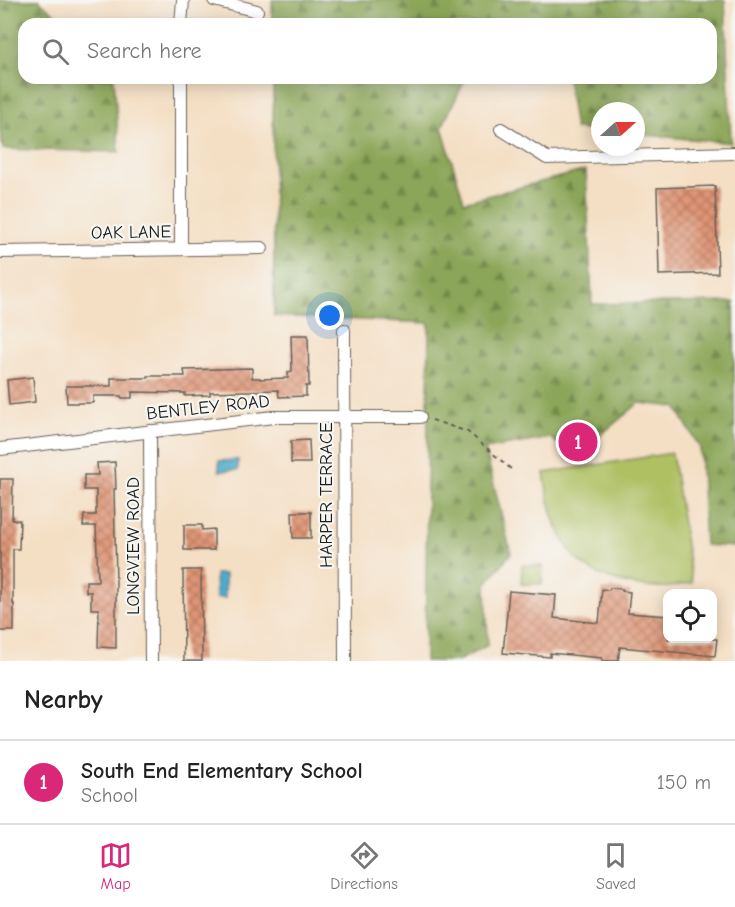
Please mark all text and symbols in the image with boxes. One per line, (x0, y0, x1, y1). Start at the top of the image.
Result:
search box (18, 18, 717, 84)
icon: search (39, 35, 72, 68)
text: Search here (87, 38, 202, 64)
north arrow (591, 102, 645, 156)
street label: OAK LANE (91, 221, 171, 244)
your location (315, 301, 344, 330)
street label: BENTLEY ROAD (145, 391, 271, 424)
pin: 1 (558, 420, 598, 464)
street label: HARPER TERRACE (316, 422, 337, 568)
street label: LONGVIEW ROAD (123, 477, 144, 615)
map controls (663, 589, 717, 643)
button: locate (663, 589, 717, 643)
text: Nearby (24, 685, 103, 715)
text: South End Elementary School (81, 758, 363, 784)
text: 1 (40, 771, 47, 794)
text: 150 m (657, 771, 711, 794)
text: School (81, 784, 138, 807)
tab: Map (99, 839, 132, 893)
tab: Directions (330, 839, 398, 893)
tab: Saved (596, 839, 636, 893)

